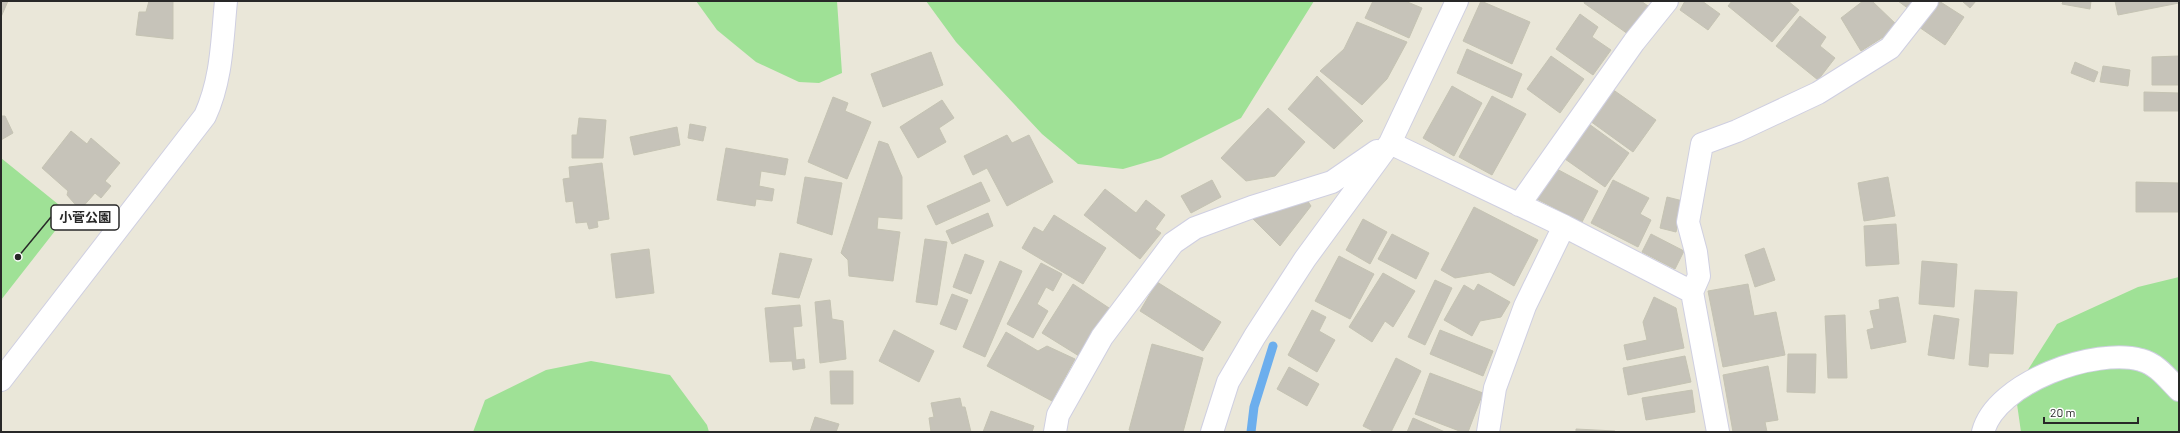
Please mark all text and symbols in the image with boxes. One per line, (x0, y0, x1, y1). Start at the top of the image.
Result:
callout: 小菅公園 (51, 205, 119, 230)
text: 小菅公園 (59, 209, 111, 225)
scale bar (2044, 399, 2138, 425)
text: 20 m (2050, 405, 2076, 419)

